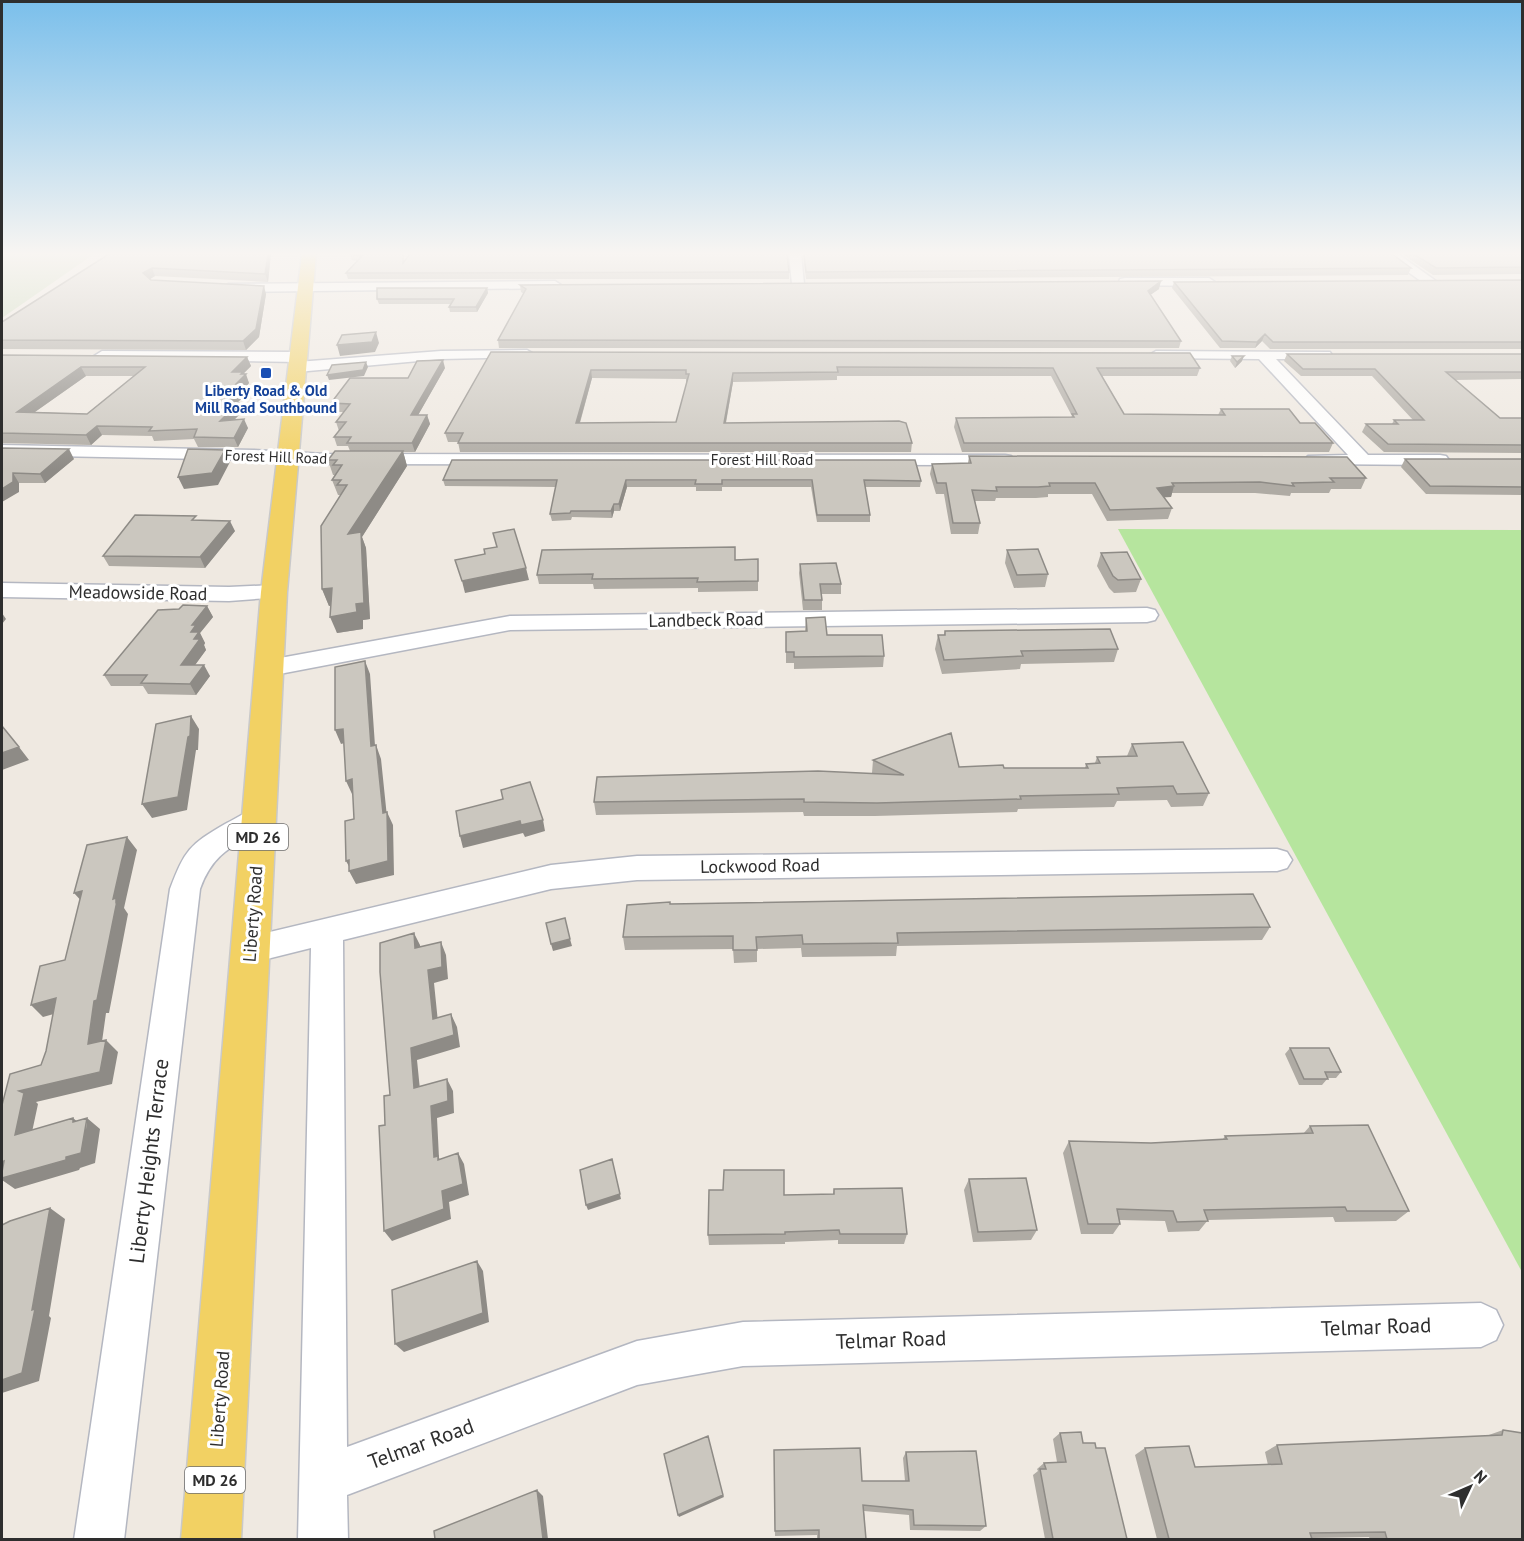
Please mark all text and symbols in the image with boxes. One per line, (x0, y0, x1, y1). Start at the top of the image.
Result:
marker: Liberty Road & Old Mill Road Southbound (259, 366, 273, 380)
place label: Liberty Road & Old Mill Road Southbound (195, 381, 337, 417)
street label: Forest Hill Road (224, 445, 328, 468)
street label: Forest Hill Road (711, 450, 813, 469)
street label: Meadowside Road (68, 580, 208, 605)
street label: Landbeck Road (648, 607, 764, 632)
road number: MD 26 (228, 824, 288, 850)
street label: Lockwood Road (700, 853, 820, 878)
street label: Liberty Road (238, 865, 267, 963)
street label: Liberty Heights Terrace (123, 1057, 174, 1265)
street label: Telmar Road (1320, 1311, 1432, 1342)
street label: Telmar Road (835, 1324, 947, 1355)
street label: Liberty Road (205, 1350, 234, 1448)
street label: Telmar Road (364, 1412, 477, 1475)
north arrow (1440, 1457, 1500, 1517)
text: N (1470, 1466, 1492, 1487)
road number: MD 26 (185, 1467, 245, 1493)

